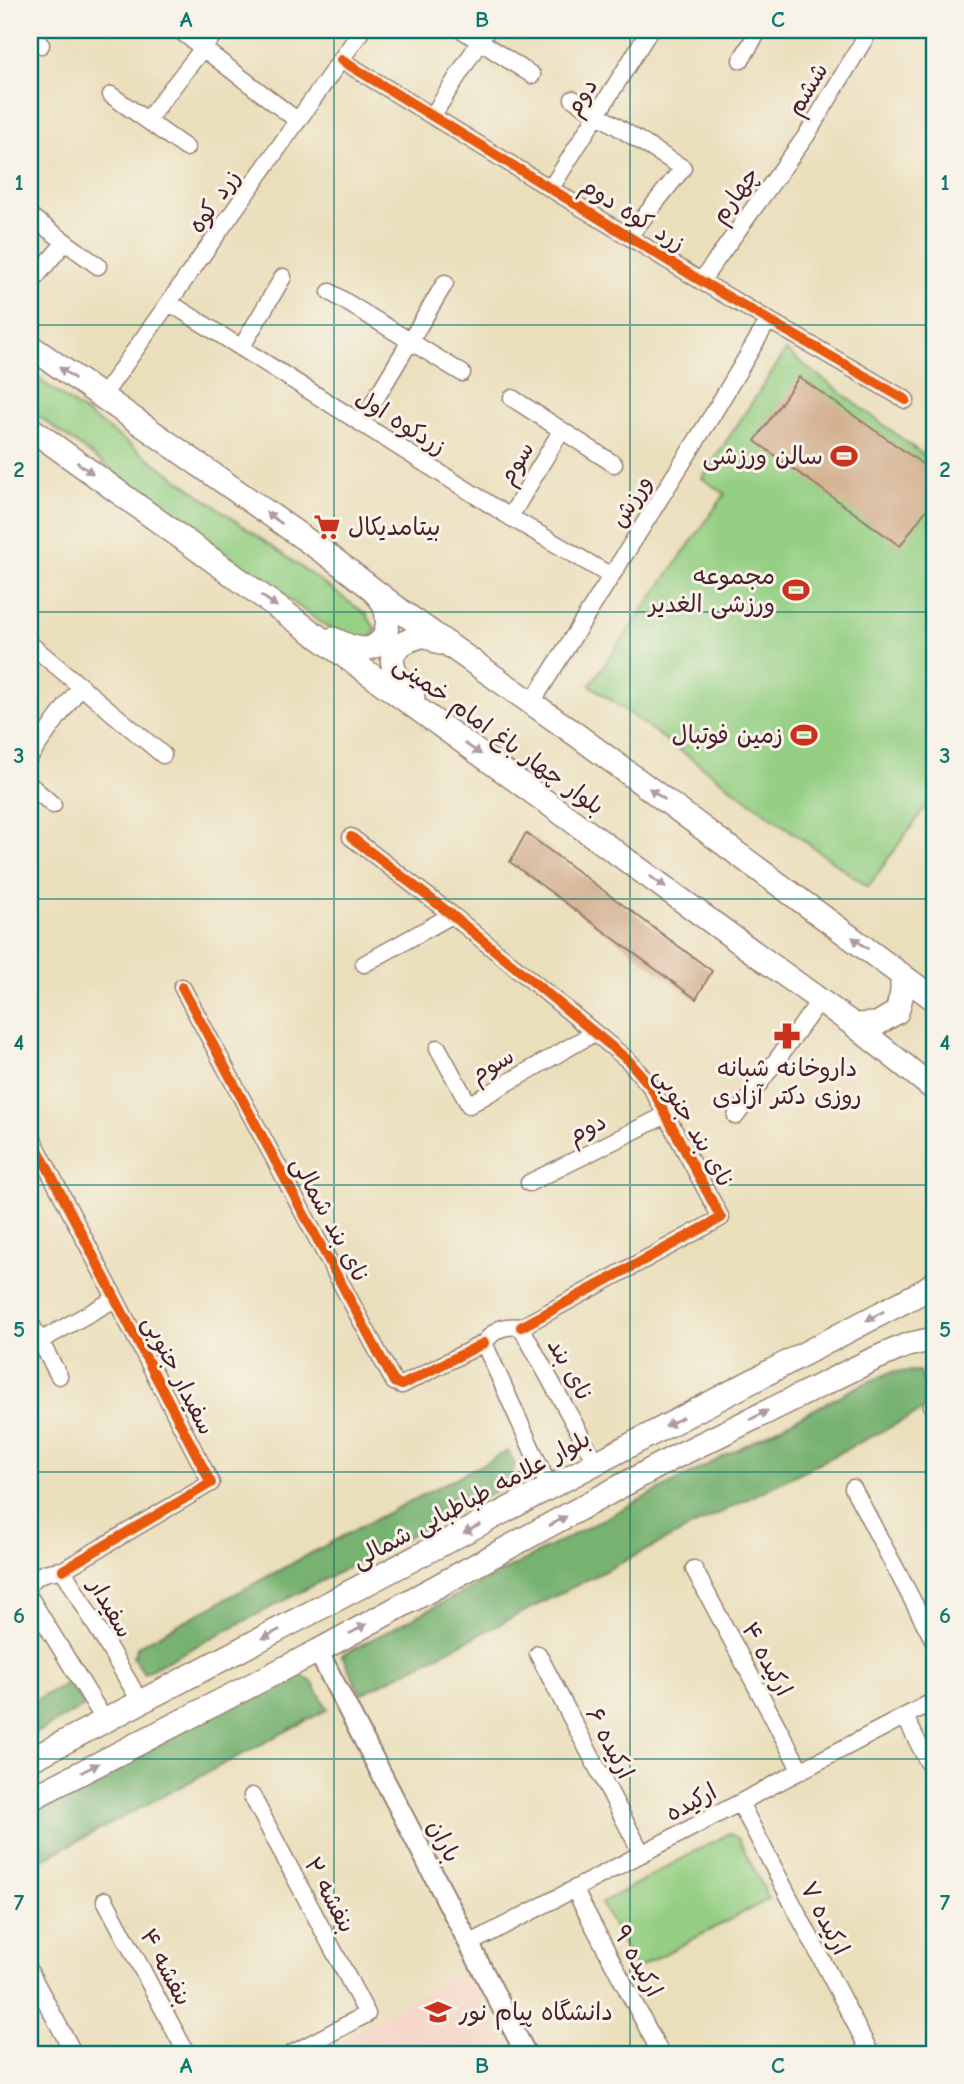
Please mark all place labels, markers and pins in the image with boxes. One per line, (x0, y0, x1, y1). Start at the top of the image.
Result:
sports icon: سالن ورزشی (829, 441, 859, 471)
place label: سالن ورزشی (702, 442, 823, 471)
supermarket icon: بیتامدیکال (312, 512, 342, 542)
place label: بیتامدیکال (348, 513, 440, 541)
place label: مجموعه ورزشی الغدیر (647, 562, 775, 619)
sports icon: مجموعه ورزشی الغدیر (781, 575, 811, 605)
sports icon: زمین فوتبال (789, 720, 819, 750)
place label: زمین فوتبال (672, 721, 783, 750)
pharmacy icon: داروخانه شبانه روزی دکتر آزادی (772, 1021, 802, 1051)
place label: داروخانه شبانه روزی دکتر آزادی (712, 1054, 862, 1110)
school or university icon: دانشگاه پیام نور (423, 1997, 453, 2027)
place label: دانشگاه پیام نور (458, 1998, 613, 2030)

